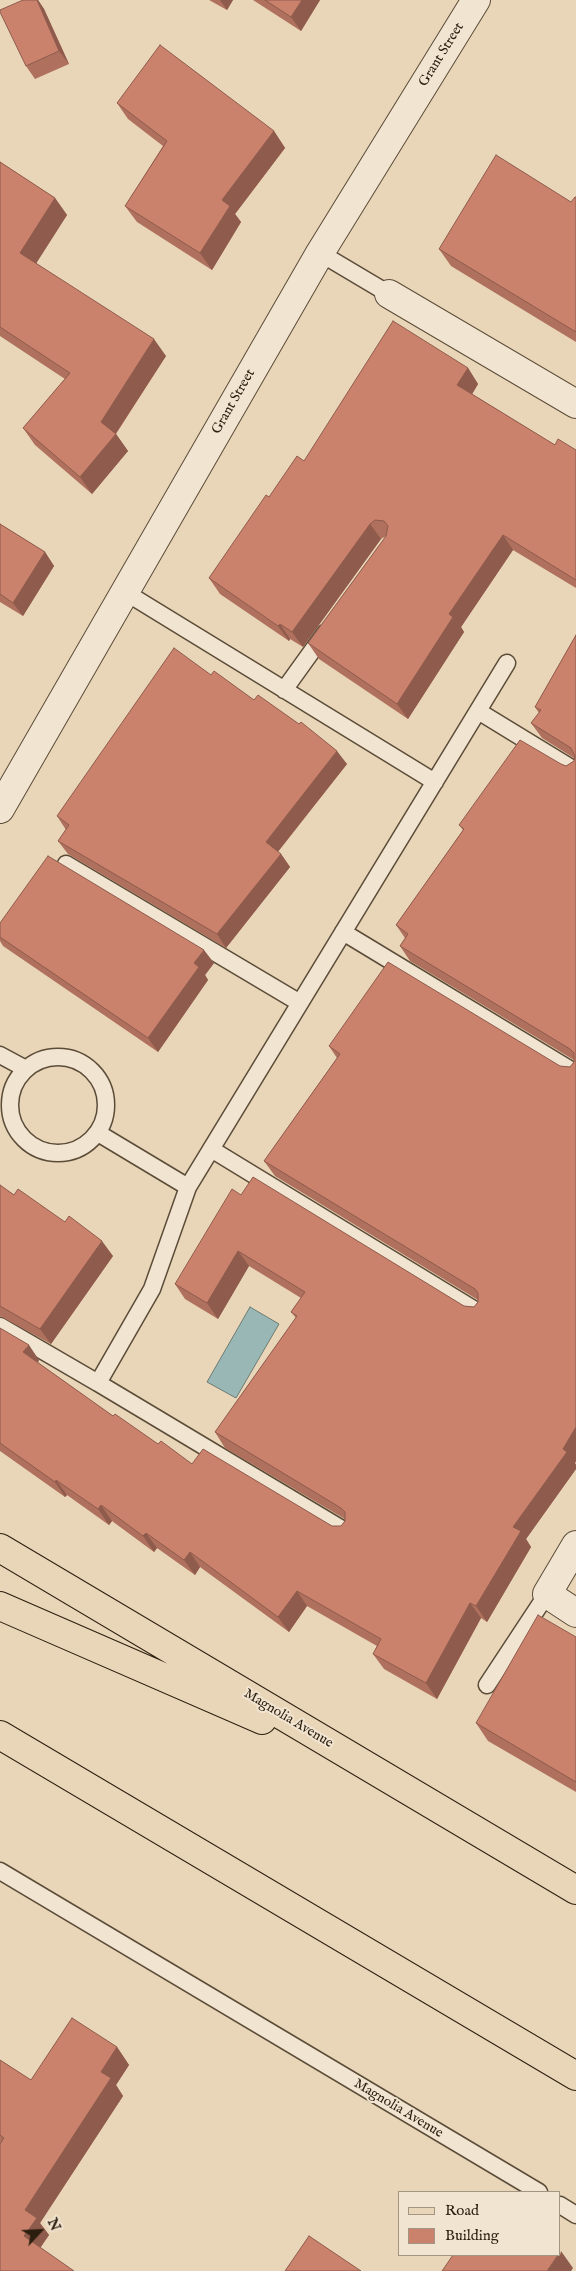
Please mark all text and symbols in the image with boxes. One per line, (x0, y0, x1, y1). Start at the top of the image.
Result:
street label: Grant Street (416, 20, 468, 90)
street label: Grant Street (209, 366, 259, 438)
street label: Magnolia Avenue (240, 1686, 336, 1752)
street label: Magnolia Avenue (350, 2076, 446, 2142)
legend (398, 2191, 561, 2256)
text: Road (445, 2201, 479, 2220)
north arrow (15, 2206, 65, 2256)
text: N (43, 2215, 64, 2234)
text: Building (445, 2226, 499, 2245)

